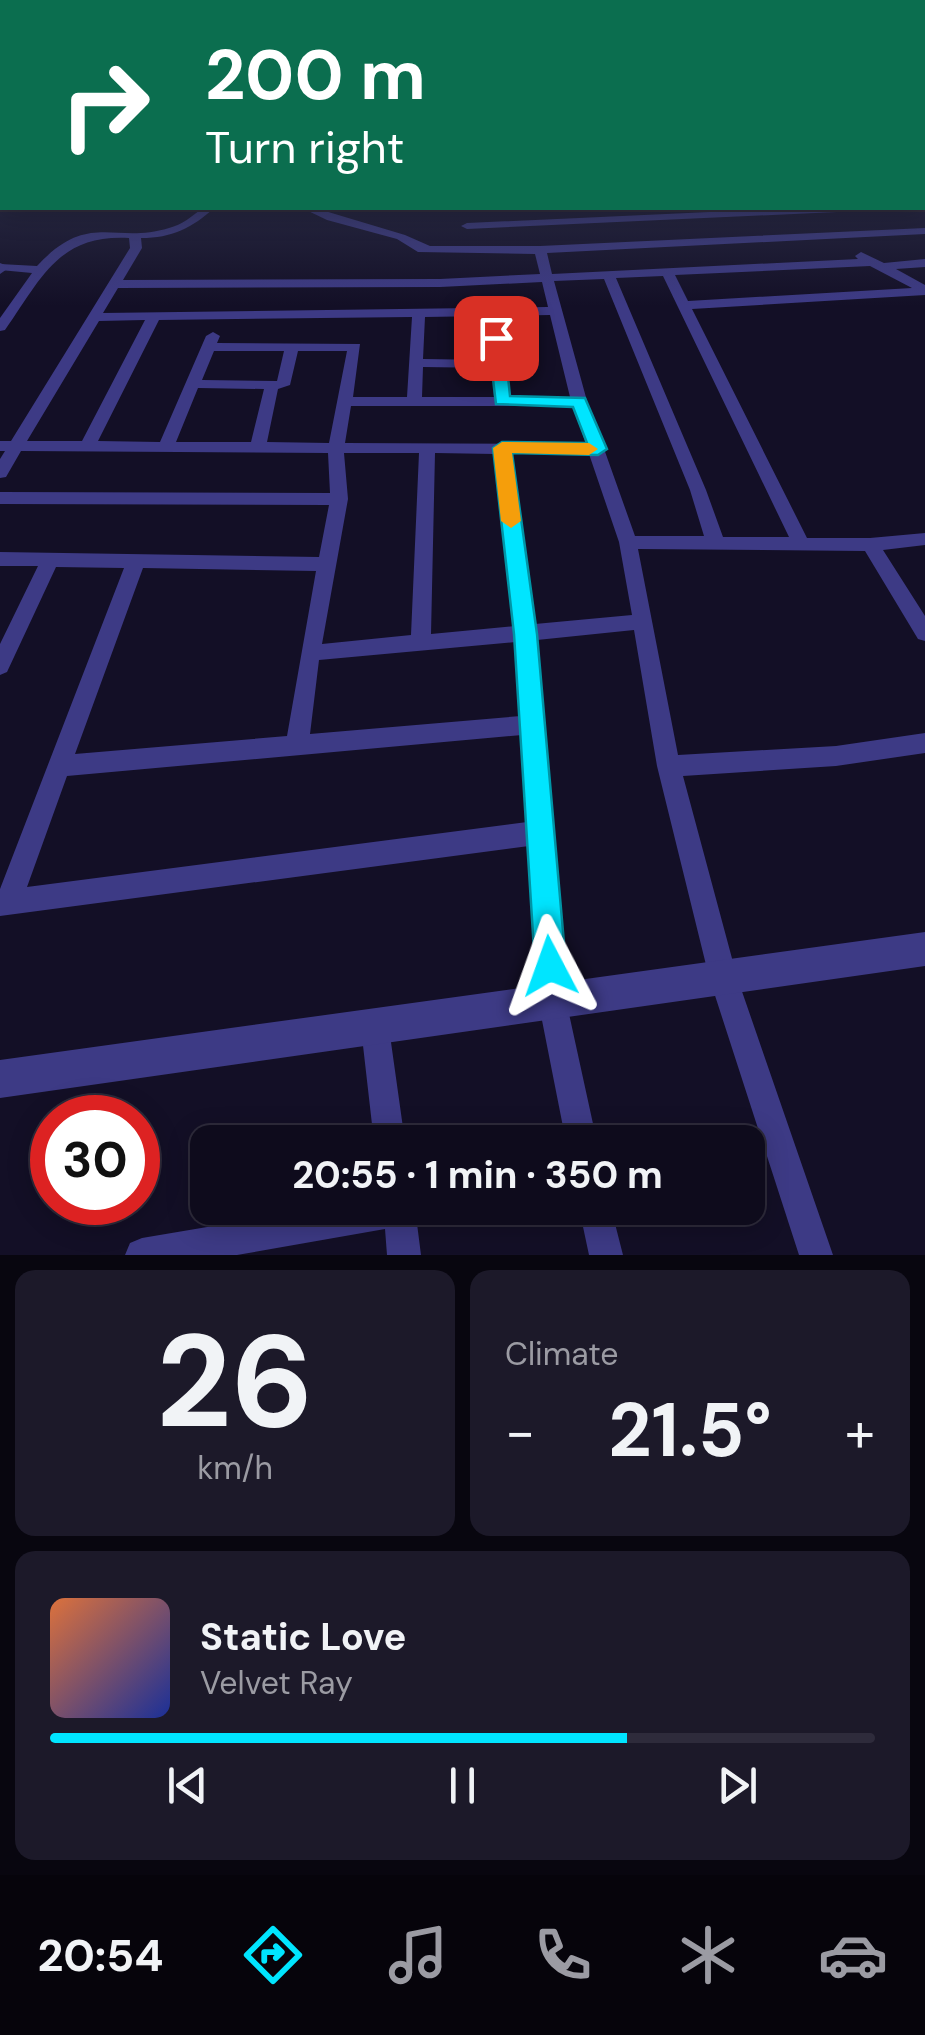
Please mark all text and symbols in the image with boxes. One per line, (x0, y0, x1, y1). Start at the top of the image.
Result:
text: 200 m (205, 30, 426, 121)
icon: right (40, 40, 170, 170)
text: Turn right (205, 118, 404, 177)
pin (454, 296, 539, 381)
icon: arrive (469, 311, 524, 366)
position arrow (498, 914, 602, 1018)
speed limit sign: 30 (30, 1095, 160, 1225)
text: 20:55 · 1 min · 350 m (292, 1150, 663, 1200)
text: 26 (156, 1297, 314, 1466)
text: Climate (505, 1333, 619, 1375)
text: 21.5° (608, 1382, 772, 1479)
text: − (505, 1396, 535, 1468)
text: + (845, 1396, 875, 1468)
text: km/h (197, 1447, 273, 1489)
text: Static Love (200, 1612, 406, 1662)
text: Velvet Ray (200, 1662, 353, 1704)
icon: previous (160, 1758, 215, 1813)
icon: pause (435, 1758, 490, 1813)
icon: next (710, 1758, 765, 1813)
icon: directions (238, 1920, 308, 1990)
icon: music (383, 1920, 453, 1990)
icon: phone (528, 1920, 598, 1990)
icon: climate (673, 1920, 743, 1990)
icon: car (818, 1920, 888, 1990)
text: 20:54 (37, 1926, 164, 1985)

